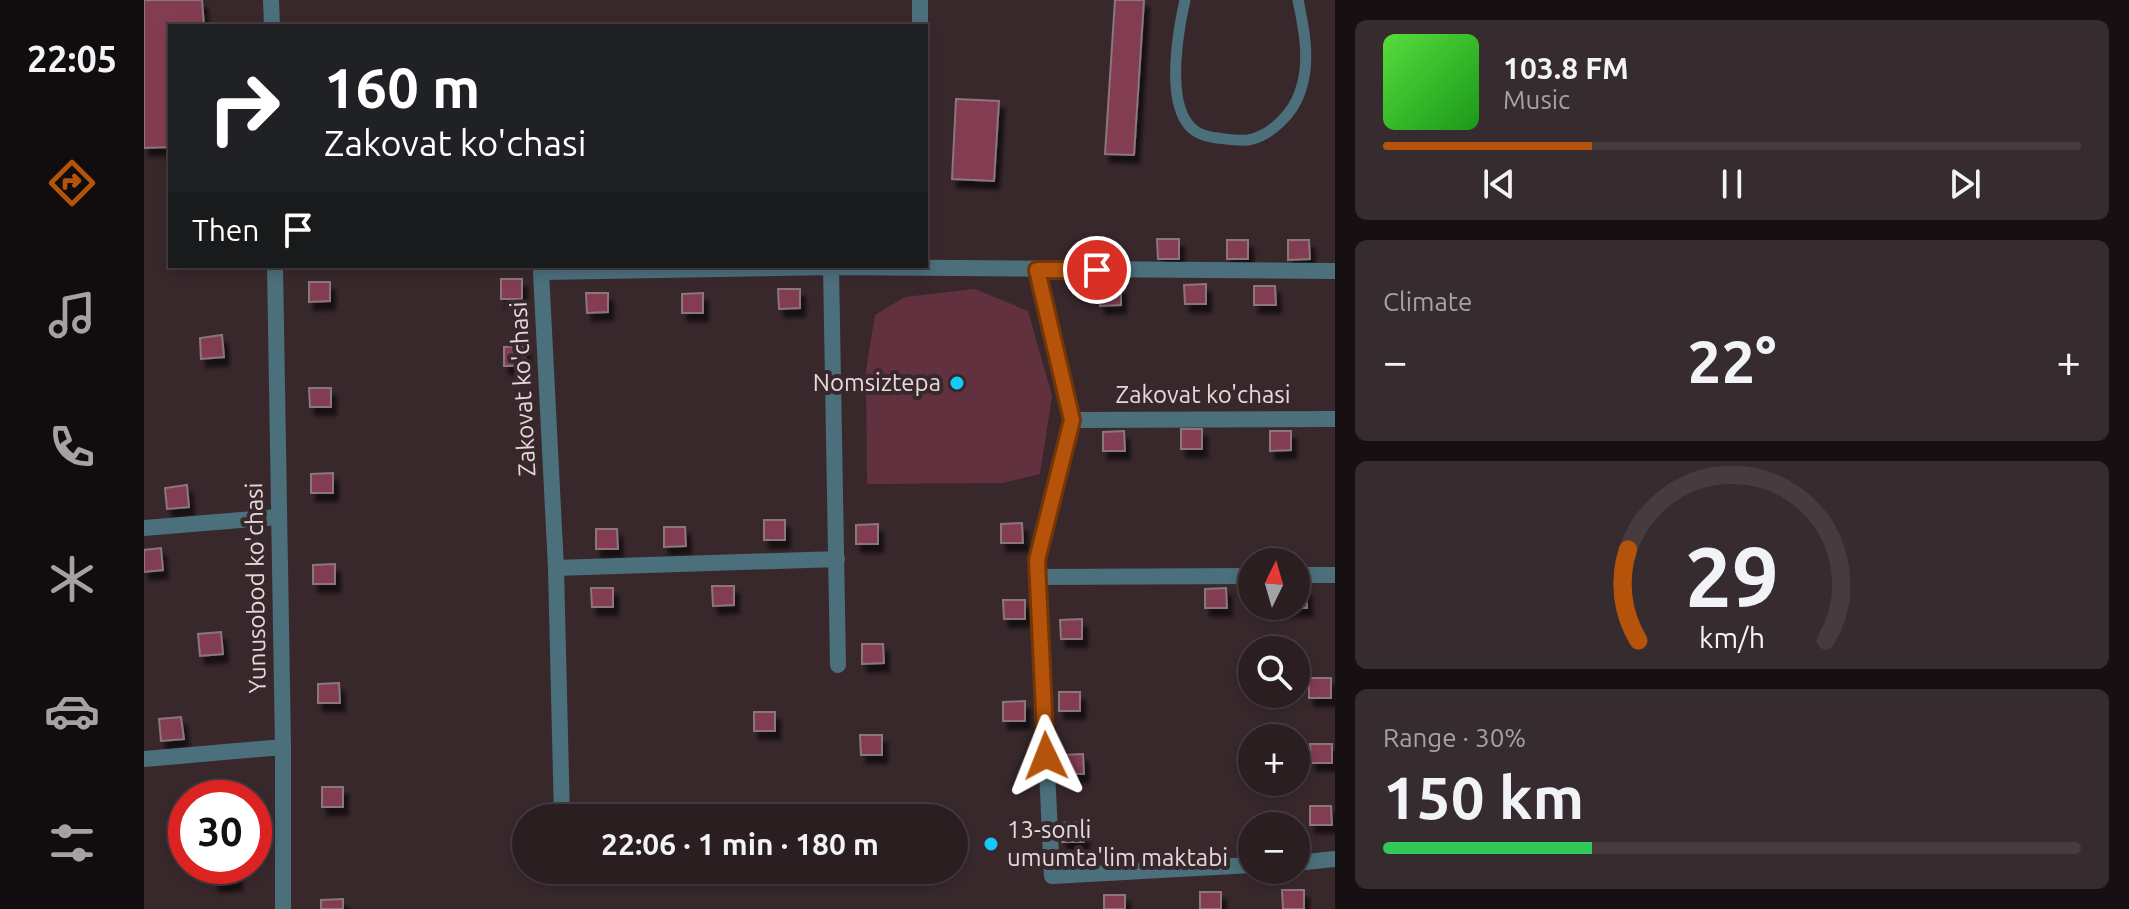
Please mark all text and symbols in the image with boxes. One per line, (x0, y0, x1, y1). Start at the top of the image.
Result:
text: 22:05 (27, 38, 117, 79)
text: 103.8 FM (1503, 51, 1629, 85)
icon: right (192, 56, 296, 160)
text: 160 m (324, 56, 480, 119)
text: Music (1503, 85, 1570, 114)
text: Zakovat ko'chasi (324, 122, 586, 163)
icon: directions (44, 155, 100, 211)
icon: previous (1477, 162, 1521, 206)
icon: pause (1710, 162, 1754, 206)
icon: next (1943, 162, 1987, 206)
icon: arrive (276, 208, 320, 252)
text: Then (192, 213, 260, 247)
pin (1063, 236, 1131, 304)
icon: arrive (1075, 248, 1119, 292)
icon: music (44, 287, 100, 343)
text: Climate (1383, 287, 1472, 316)
street label: Zakovat ko'chasi (504, 301, 541, 477)
text: 22° (1688, 327, 1776, 394)
text: − (1383, 336, 1408, 385)
text: + (2056, 336, 2081, 385)
place label: Nomsiztepa (813, 369, 941, 396)
marker: Nomsiztepa (948, 374, 966, 392)
street label: Zakovat ko'chasi (1116, 381, 1290, 408)
icon: phone (44, 419, 100, 475)
street label: Yunusobod ko'chasi (240, 482, 271, 694)
text: 29 (1685, 528, 1779, 622)
north arrow (1238, 548, 1310, 620)
map controls (1238, 548, 1310, 884)
icon: climate (44, 551, 100, 607)
text: km/h (1699, 621, 1765, 653)
button: search (1238, 636, 1310, 708)
icon: car (44, 683, 100, 739)
position arrow (1004, 714, 1088, 798)
text: Range · 30% (1383, 723, 1526, 752)
button: + (1238, 724, 1310, 796)
text: 150 km (1383, 763, 1584, 830)
speed limit sign: 30 (168, 780, 272, 884)
button: − (1238, 812, 1310, 884)
icon: filters (44, 815, 100, 871)
place label: 13-sonli umumta'lim maktabi (1007, 816, 1228, 871)
text: 22:06 · 1 min · 180 m (601, 827, 879, 861)
marker: 13-sonli umumta'lim maktabi (982, 835, 1000, 853)

